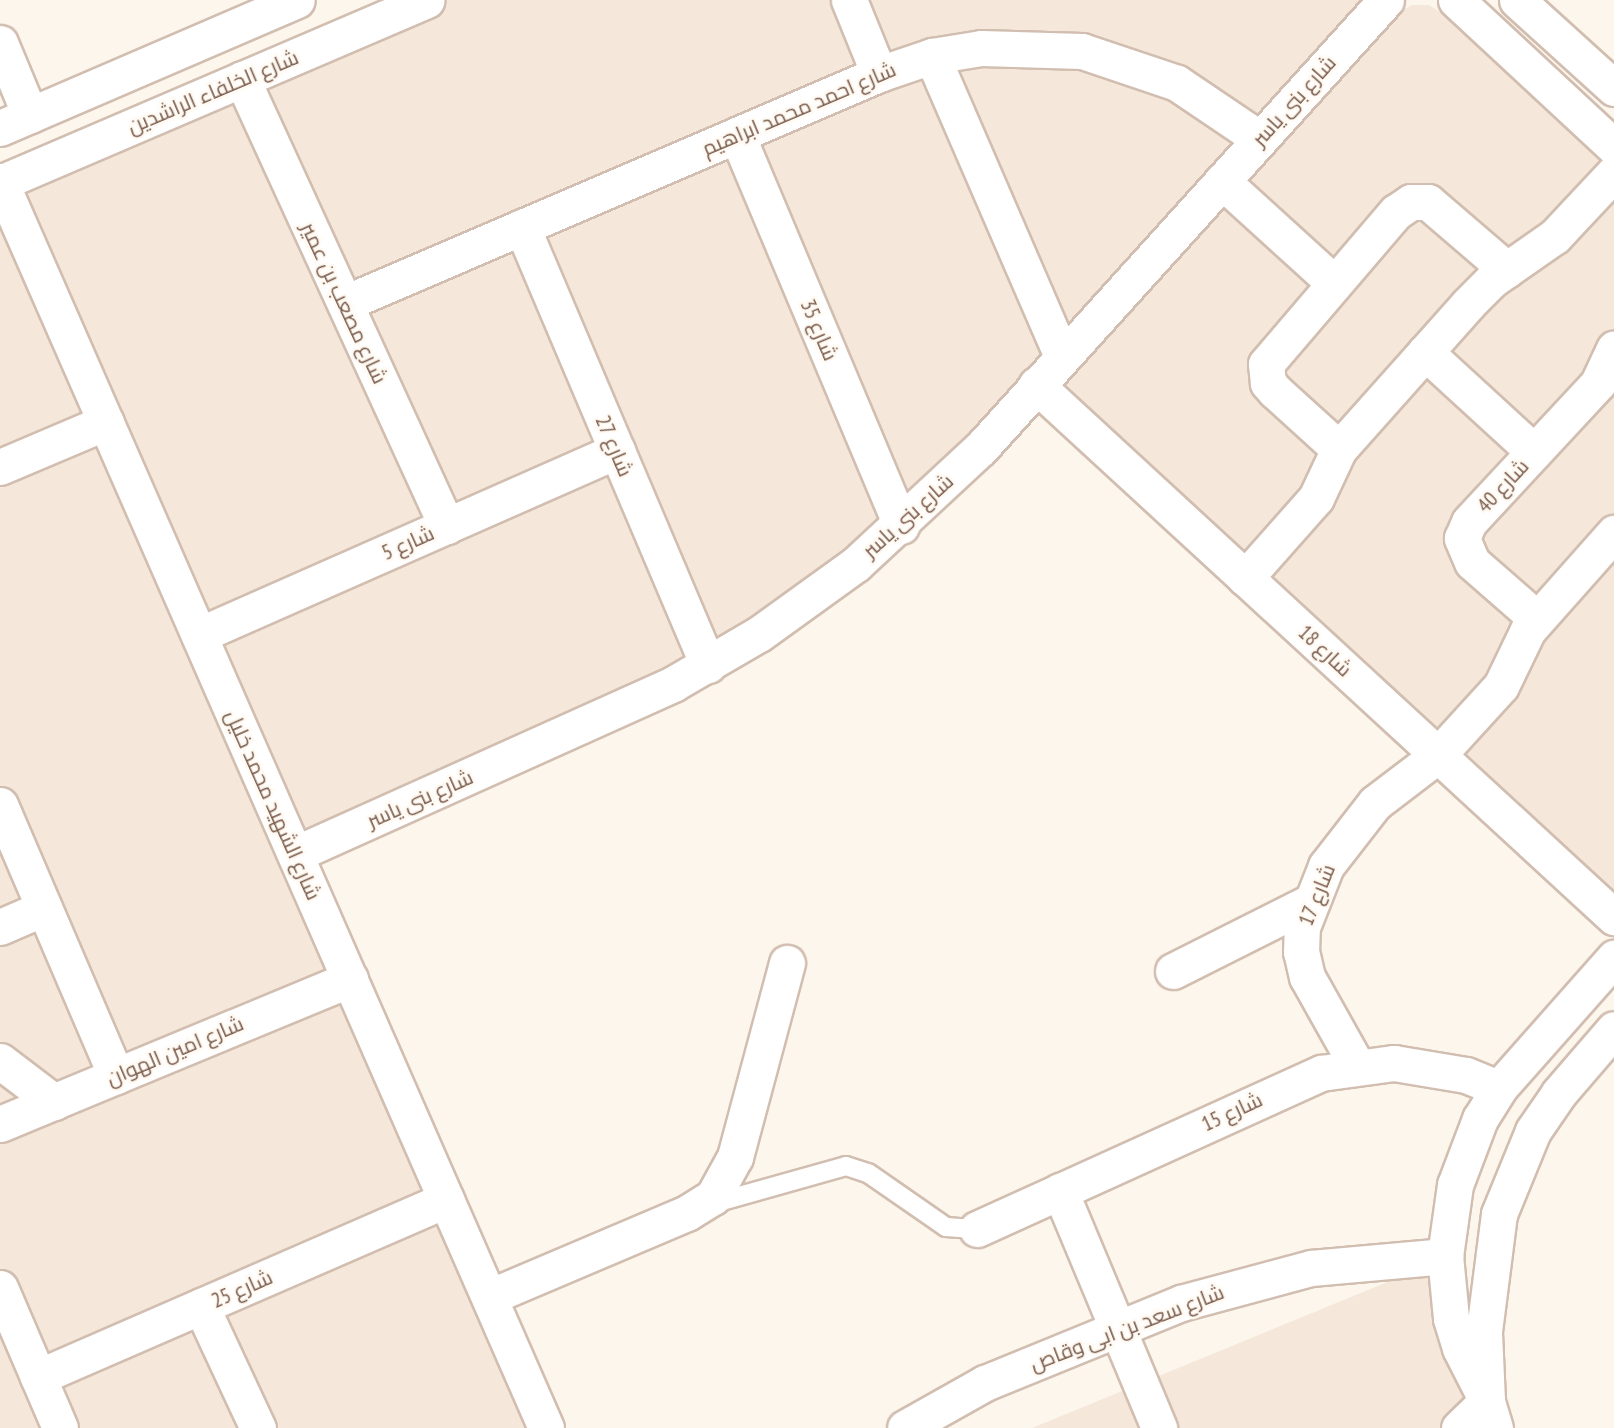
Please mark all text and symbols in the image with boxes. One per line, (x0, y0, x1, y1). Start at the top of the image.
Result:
street label: شارع الخلفاء الراشدين (124, 45, 302, 139)
street label: شارع بنى ياسر (1247, 50, 1341, 152)
street label: شارع احمد محمد ابراهيم (698, 57, 900, 161)
street label: شارع مصعب بن عمير (296, 218, 392, 388)
street label: شارع 35 (795, 296, 843, 364)
street label: شارع 27 (590, 412, 638, 480)
street label: شارع 40 (1472, 454, 1534, 518)
street label: شارع بنى ياسر (857, 469, 959, 563)
street label: شارع 5 (378, 520, 438, 566)
street label: شارع 18 (1293, 620, 1357, 682)
street label: شارع الشهيد محمد خليل (220, 706, 326, 904)
street label: شارع بنى ياسر (363, 764, 477, 834)
street label: شارع 17 (1293, 861, 1341, 929)
street label: شارع امين الهوان (103, 1011, 247, 1091)
street label: شارع 15 (1198, 1087, 1266, 1137)
street label: شارع 25 (208, 1264, 276, 1314)
street label: شارع سعد بن ابى وقاص (1026, 1279, 1228, 1377)

